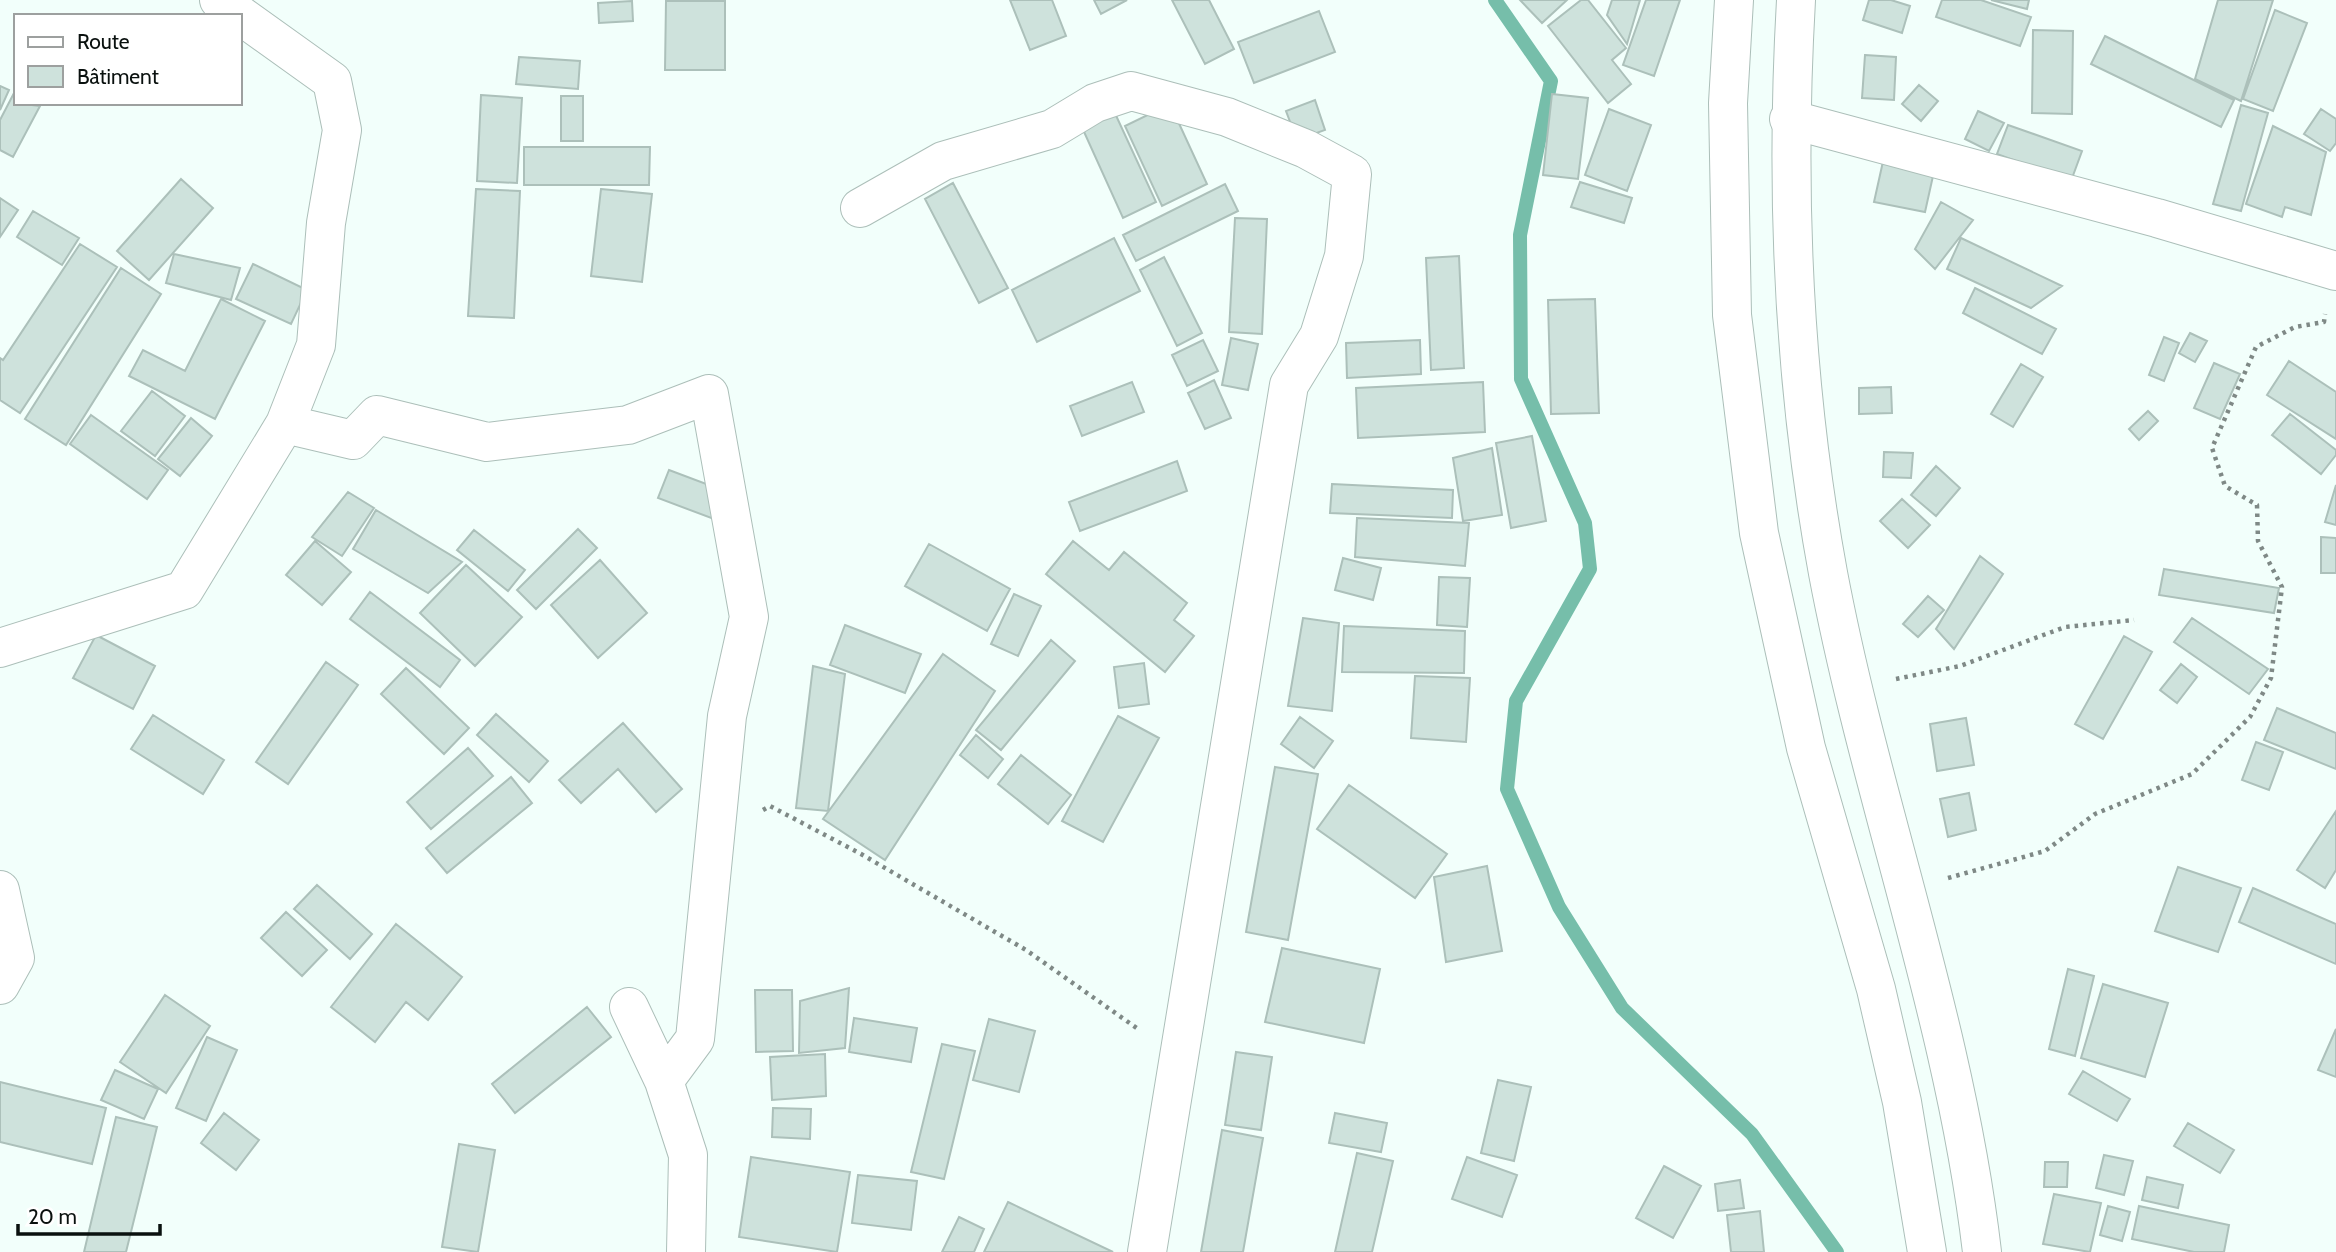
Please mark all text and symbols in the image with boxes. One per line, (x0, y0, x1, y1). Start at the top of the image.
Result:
legend (14, 14, 242, 105)
text: Route (77, 29, 130, 54)
text: Bâtiment (77, 64, 159, 89)
scale bar (18, 1192, 159, 1236)
text: 20 m (28, 1204, 77, 1229)

